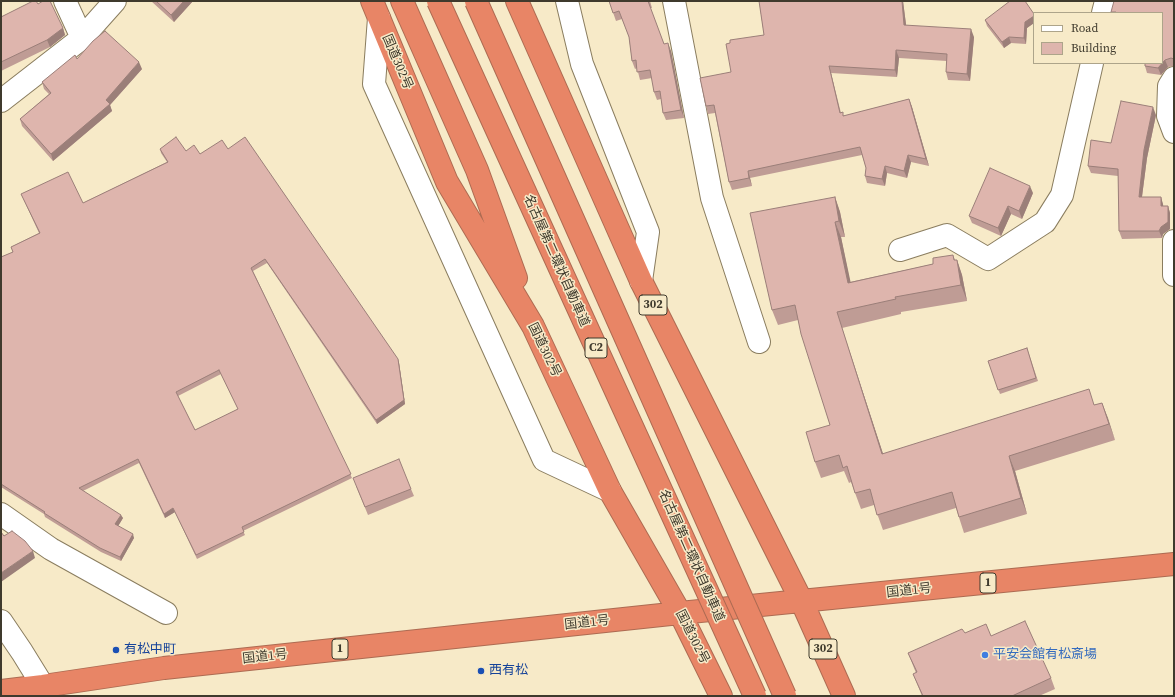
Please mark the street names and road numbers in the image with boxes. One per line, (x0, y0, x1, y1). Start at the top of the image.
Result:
street label: 国道302号 (378, 32, 416, 92)
street label: 名古屋第二環状自動車道 (520, 193, 592, 329)
road number: 302 (639, 295, 667, 315)
street label: 国道302号 (524, 320, 564, 380)
road number: C2 (585, 338, 607, 358)
street label: 名古屋第二環状自動車道 (655, 488, 727, 624)
road number: 1 (980, 573, 996, 593)
street label: 国道1号 (886, 581, 932, 601)
street label: 国道302号 (672, 607, 712, 667)
street label: 国道1号 (564, 613, 610, 633)
road number: 1 (332, 639, 348, 659)
road number: 302 (809, 639, 837, 659)
street label: 国道1号 (242, 647, 288, 667)

